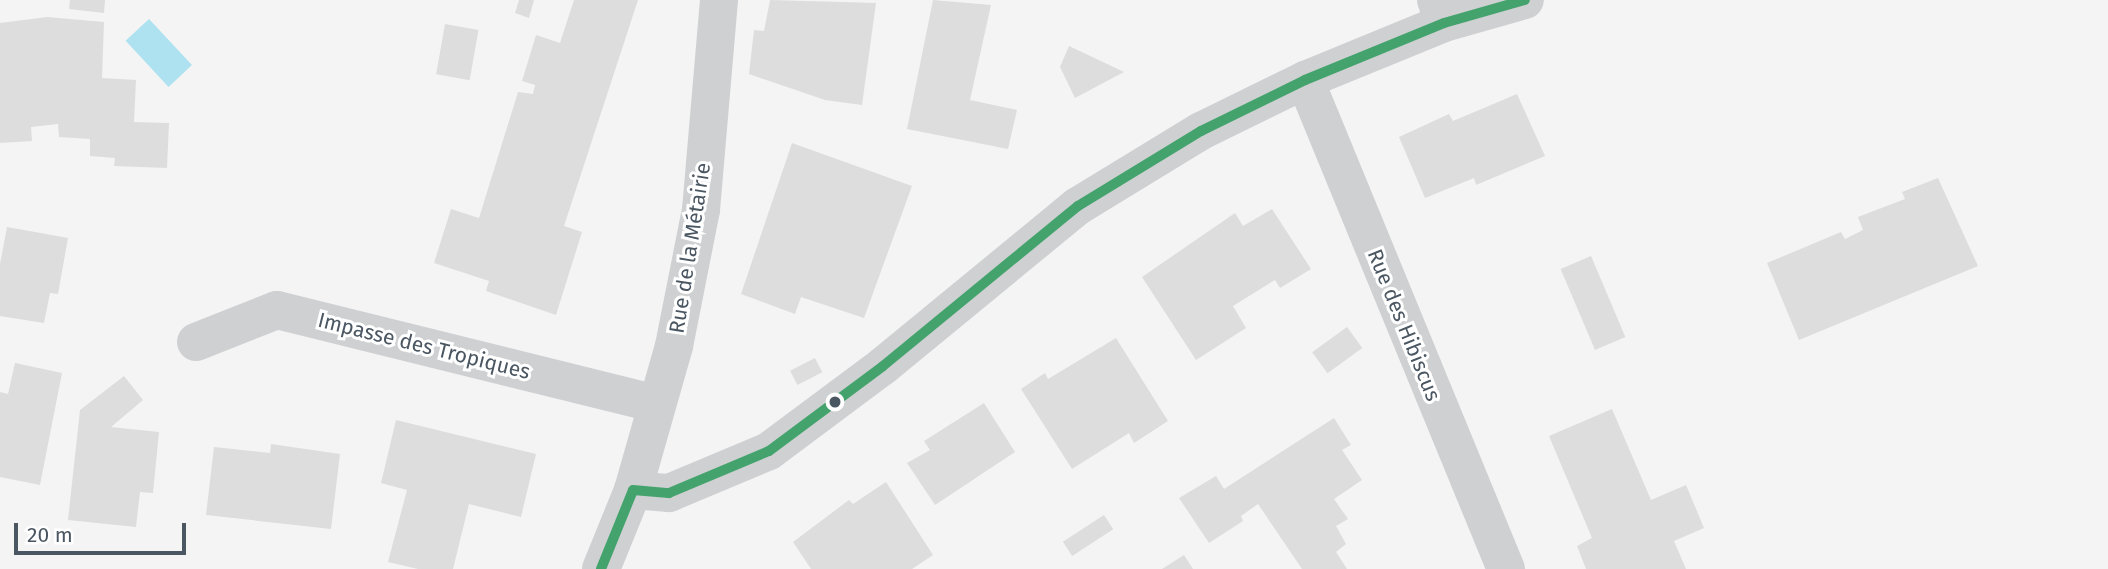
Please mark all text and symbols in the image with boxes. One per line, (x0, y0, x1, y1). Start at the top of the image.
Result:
street label: Rue de la Métairie (664, 161, 716, 335)
street label: Rue des Hibiscus (1362, 245, 1446, 405)
street label: Impasse des Tropiques (315, 307, 533, 385)
unlabelled marker (828, 395, 842, 409)
scale bar (18, 510, 189, 554)
text: 20 m (27, 522, 73, 548)

